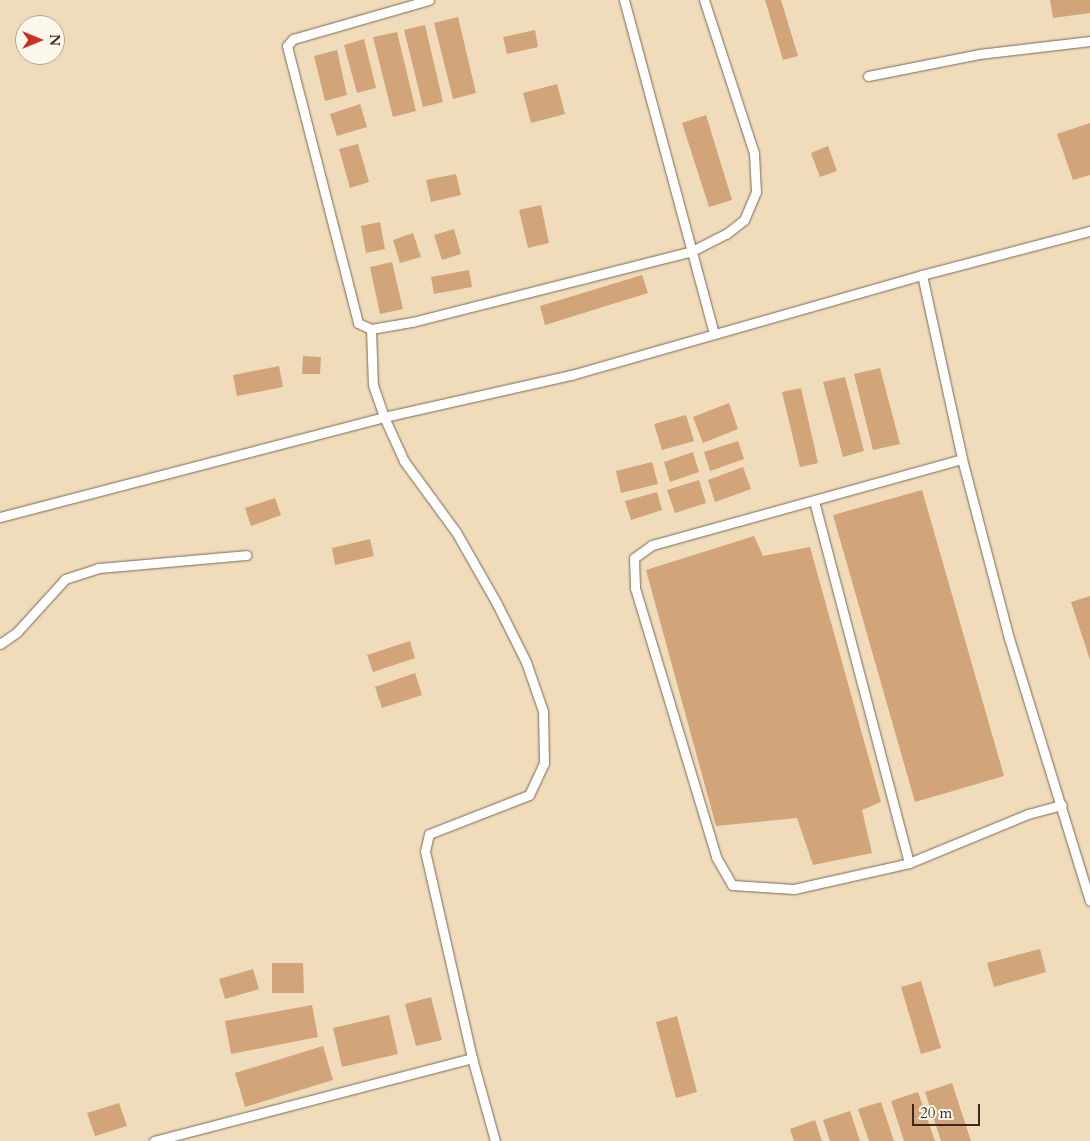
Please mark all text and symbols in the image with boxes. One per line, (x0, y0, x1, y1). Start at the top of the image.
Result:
north arrow (15, 15, 65, 65)
text: N (45, 34, 64, 46)
scale bar (915, 1094, 982, 1126)
text: 20 m (920, 1103, 952, 1123)

